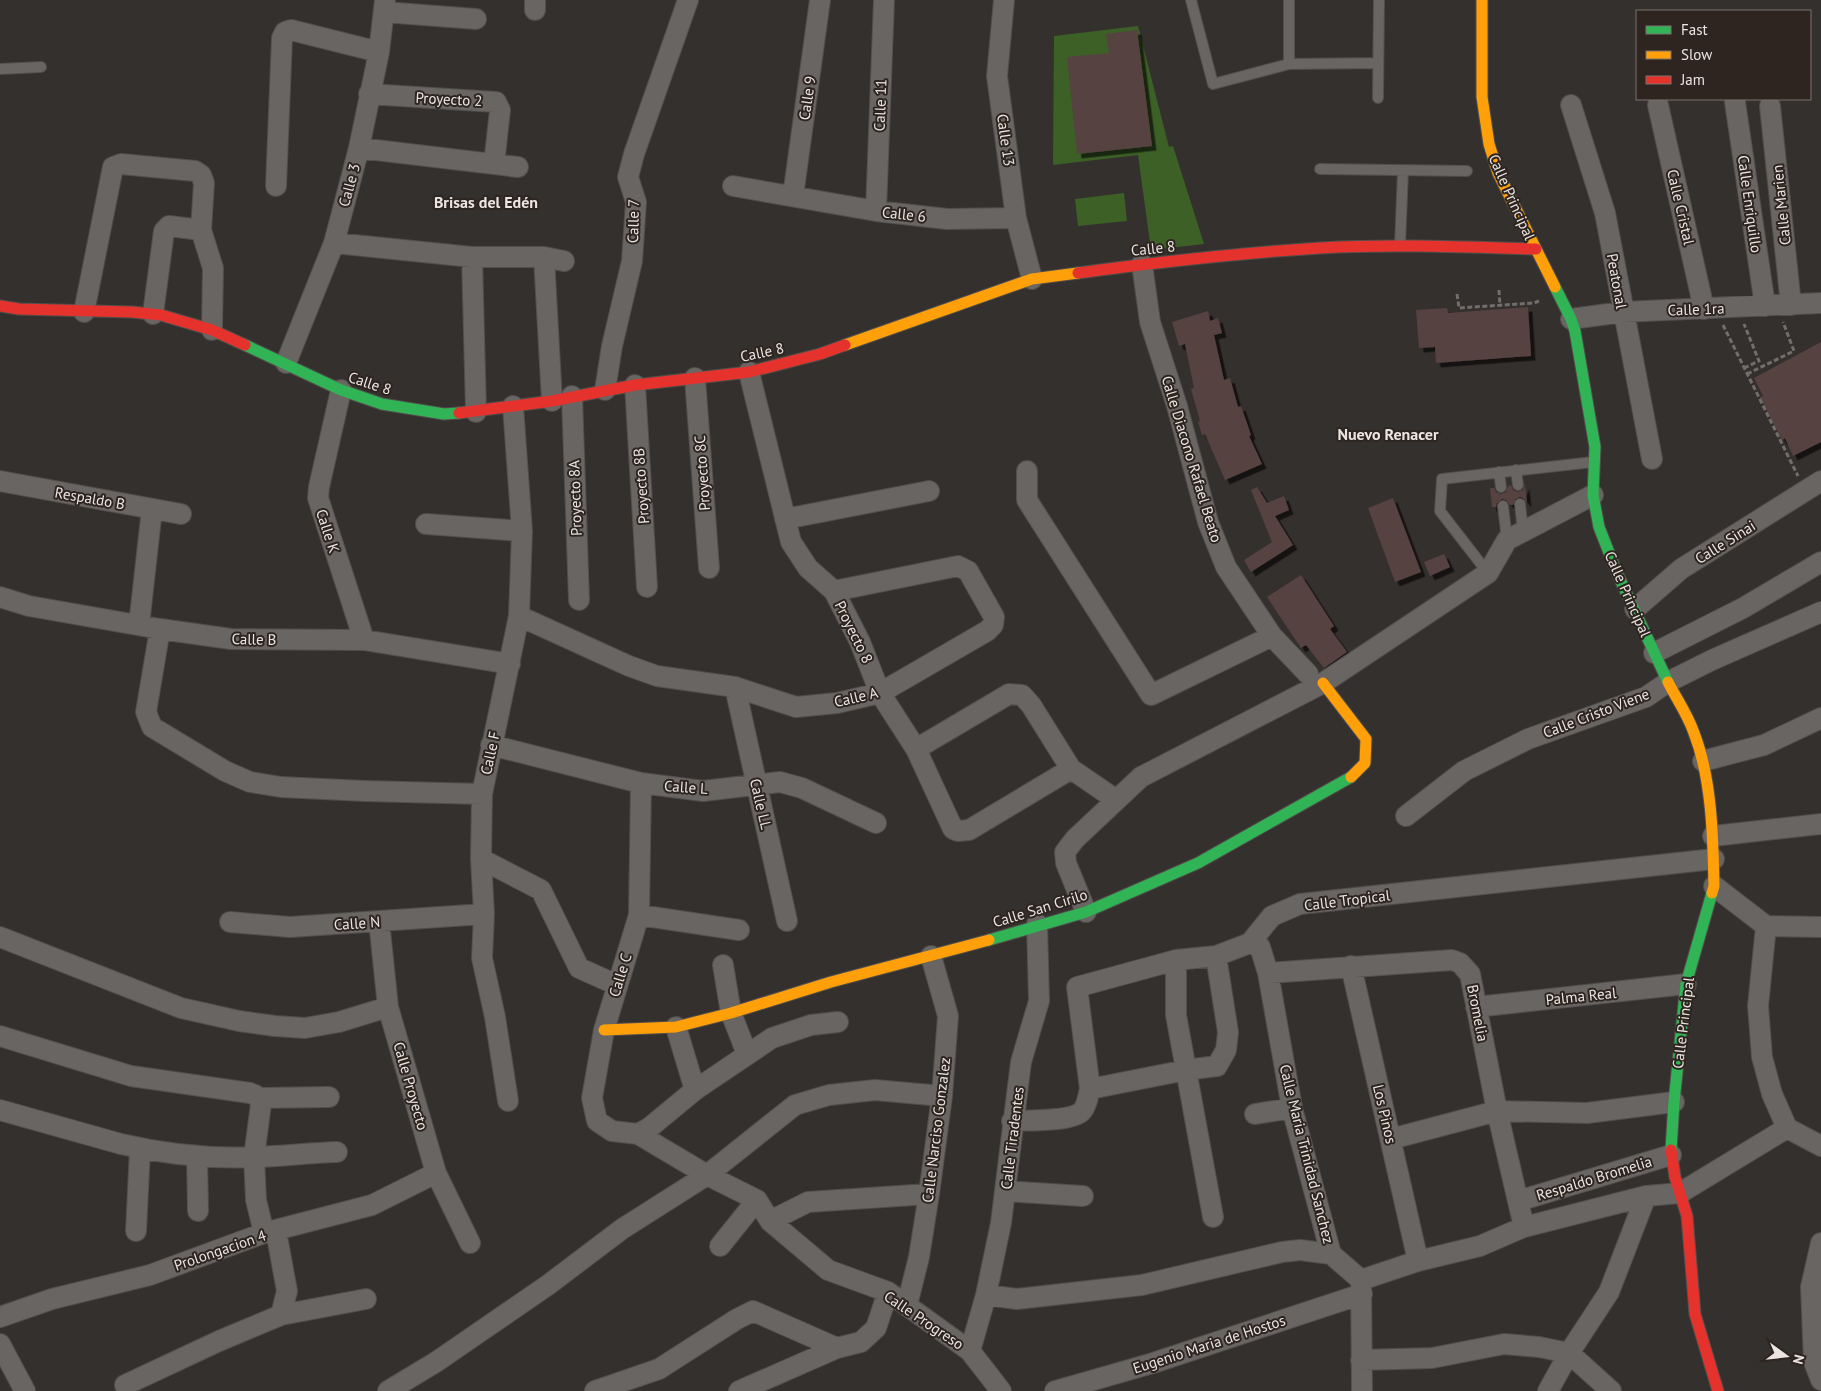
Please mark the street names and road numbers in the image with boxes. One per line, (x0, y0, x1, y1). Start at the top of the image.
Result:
street label: Calle 9 (795, 75, 819, 121)
street label: Calle 11 (870, 78, 890, 132)
street label: Proyecto 2 (415, 88, 483, 110)
street label: Calle 13 (993, 113, 1019, 167)
street label: Calle Principal (1485, 151, 1540, 243)
street label: Calle Enriquillo (1734, 154, 1766, 254)
street label: Calle 3 (334, 161, 364, 209)
street label: Calle Marien (1767, 164, 1795, 246)
street label: Calle Cristal (1663, 167, 1699, 247)
street label: Calle 7 (623, 199, 643, 243)
street label: Calle 6 (881, 202, 927, 226)
street label: Calle 8 (1130, 236, 1176, 260)
street label: Peatonal (1603, 252, 1631, 311)
street label: Calle 1ra (1667, 299, 1725, 319)
street label: Calle 8 (738, 338, 786, 366)
street label: Calle 8 (346, 367, 394, 399)
street label: Calle Diacono Rafael Beato (1158, 373, 1226, 545)
street label: Proyecto 8C (690, 435, 714, 511)
street label: Proyecto 8B (629, 448, 653, 524)
street label: Proyecto 8A (564, 460, 586, 536)
street label: Respaldo B (53, 482, 127, 514)
street label: Calle K (312, 507, 344, 555)
street label: Calle Sinai (1691, 516, 1759, 568)
street label: Calle Principal (1601, 548, 1656, 640)
street label: Proyecto 8 (831, 598, 877, 666)
street label: Calle B (231, 629, 277, 649)
street label: Calle A (832, 683, 880, 711)
street label: Calle Cristo Viene (1540, 684, 1652, 742)
street label: Calle F (476, 730, 504, 776)
street label: Calle L (663, 776, 709, 798)
street label: Calle LL (746, 777, 776, 832)
street label: Calle San Cirilo (990, 885, 1090, 931)
street label: Calle Tropical (1303, 885, 1392, 915)
street label: Calle N (333, 912, 381, 934)
street label: Calle C (604, 951, 636, 999)
street label: Calle Principal (1668, 976, 1698, 1070)
street label: Bromelia (1463, 983, 1493, 1043)
street label: Palma Real (1545, 983, 1618, 1009)
street label: Calle Proyecto (389, 1040, 433, 1132)
street label: Calle Narciso Gonzalez (918, 1056, 954, 1204)
street label: Calle Maria Trinidad Sanchez (1276, 1062, 1338, 1246)
street label: Los Pinos (1369, 1083, 1401, 1145)
street label: Calle Tiradentes (996, 1086, 1028, 1190)
street label: Respaldo Bromelia (1534, 1151, 1654, 1205)
street label: Prolongacion 4 (171, 1225, 269, 1275)
street label: Calle Progreso (880, 1286, 968, 1354)
street label: Eugenio Maria de Hostos (1130, 1310, 1288, 1378)

